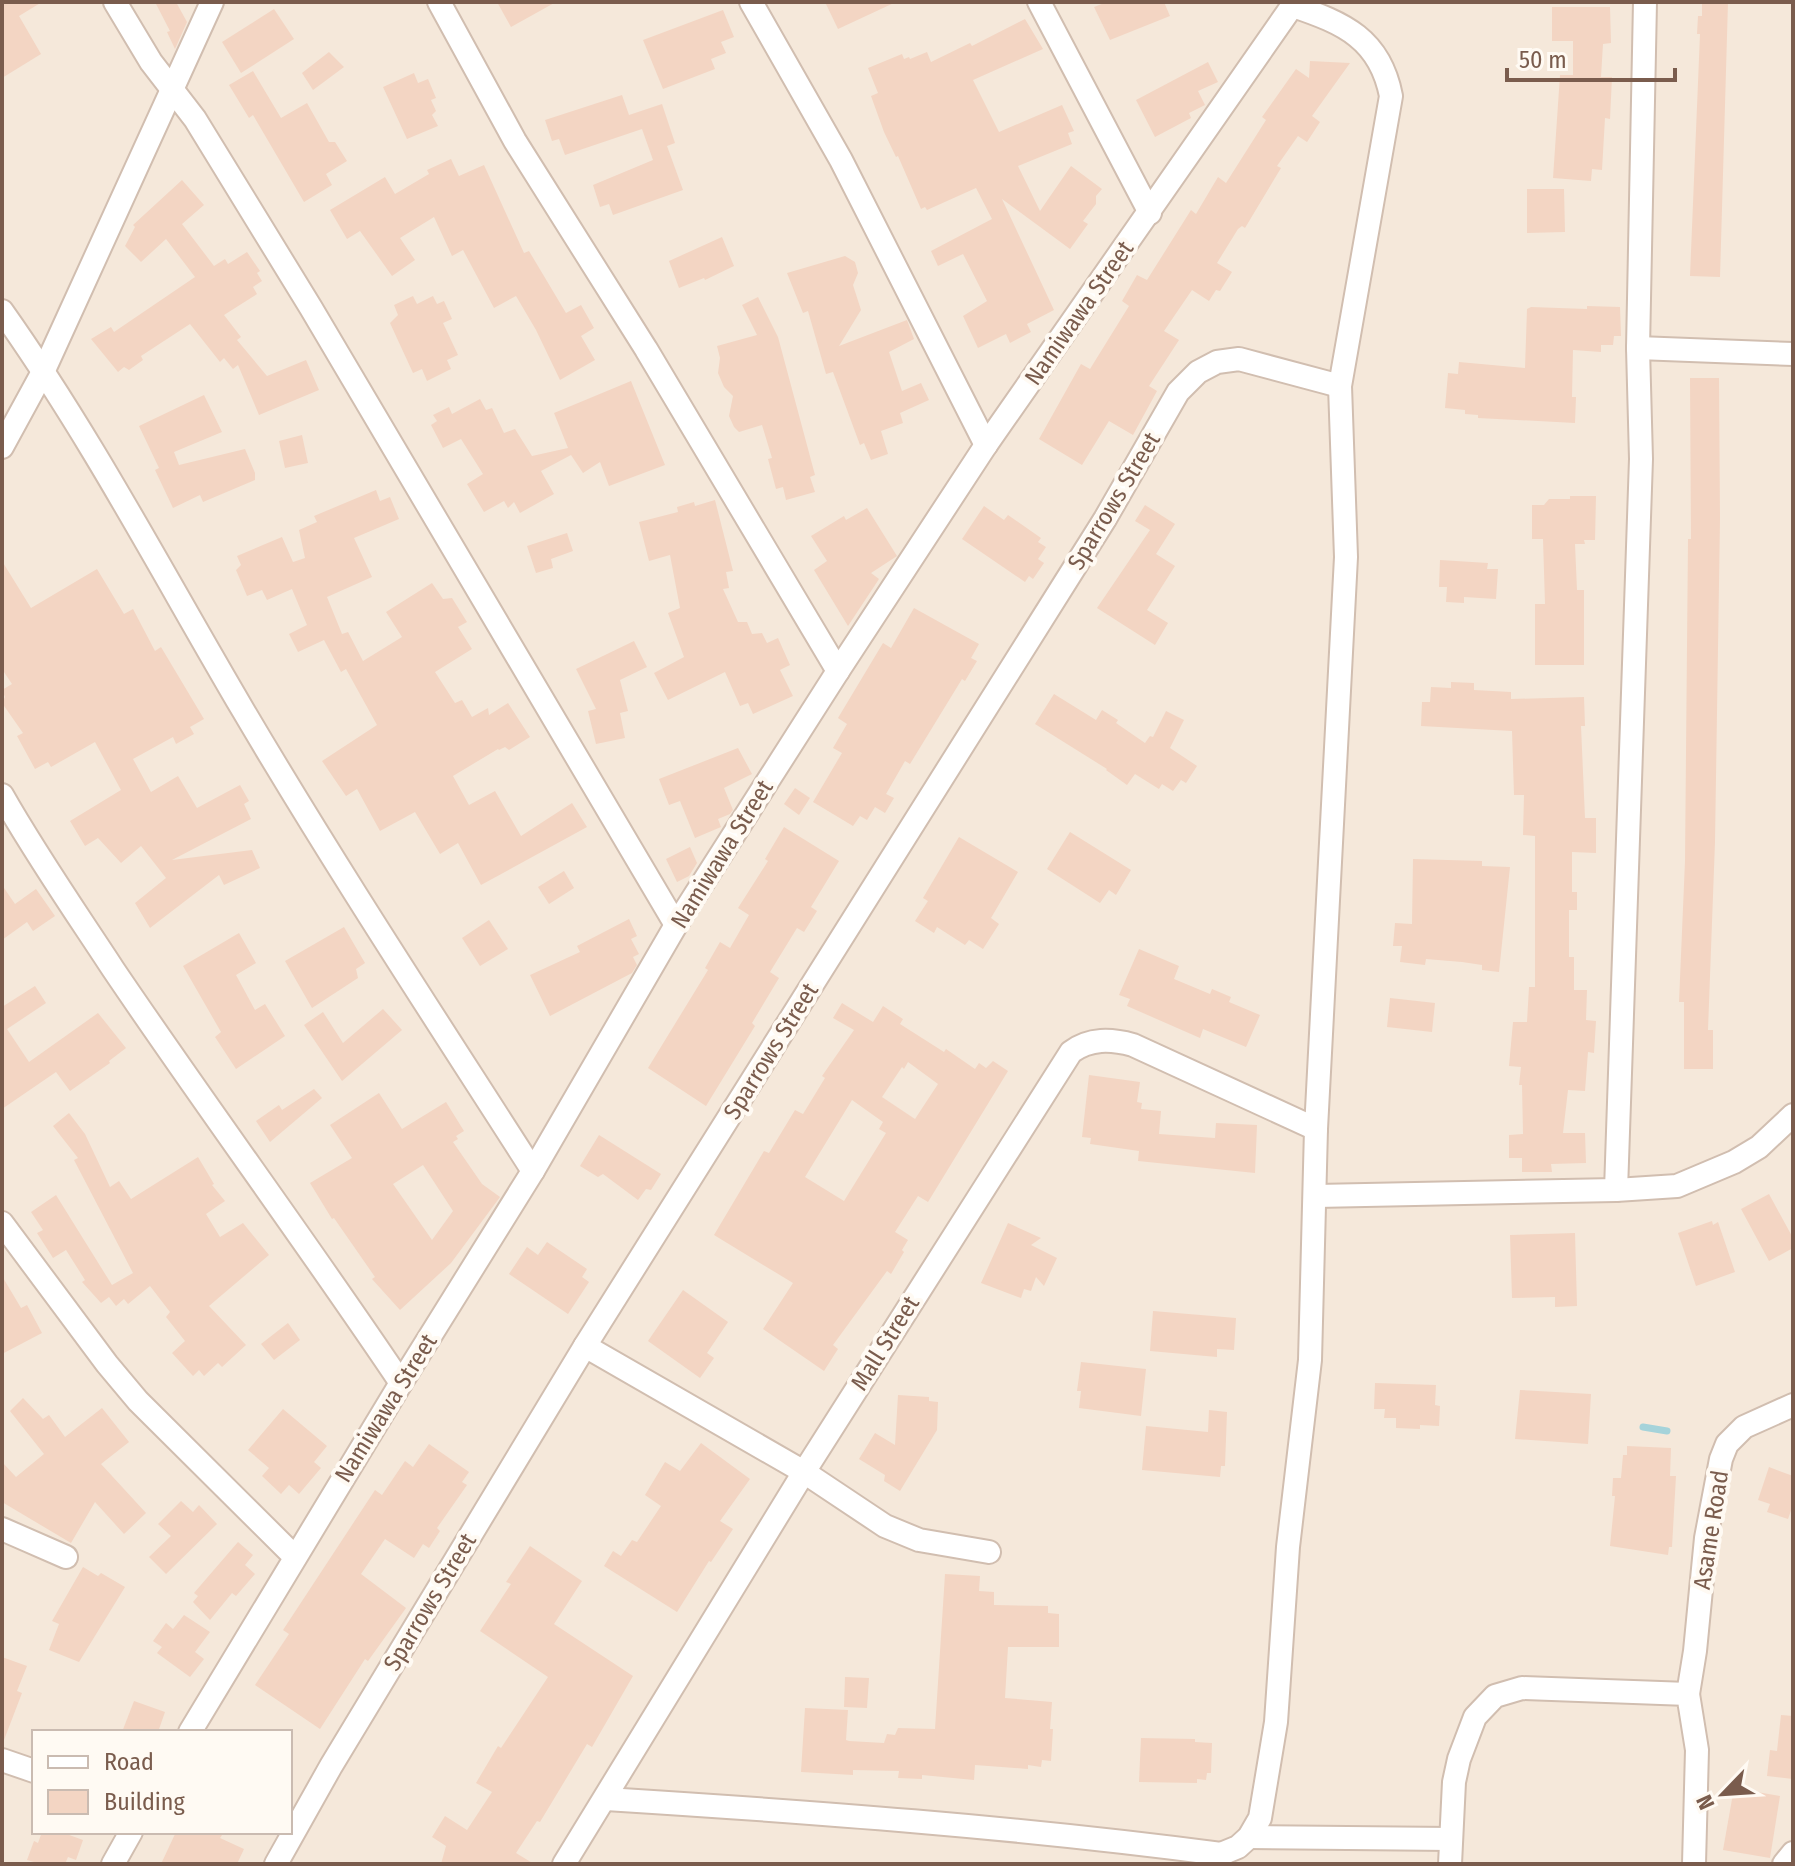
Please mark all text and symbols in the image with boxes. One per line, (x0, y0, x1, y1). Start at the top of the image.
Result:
scale bar (1507, 32, 1675, 82)
text: 50 m (1519, 46, 1567, 74)
street label: Namiwawa Street (1019, 235, 1139, 391)
street label: Sparrows Street (1062, 427, 1166, 575)
street label: Namiwawa Street (665, 775, 779, 933)
street label: Sparrows Street (718, 977, 824, 1124)
street label: Mall Street (845, 1291, 925, 1395)
street label: Namiwawa Street (329, 1329, 443, 1487)
street label: Asame Road (1688, 1468, 1734, 1592)
street label: Sparrows Street (378, 1528, 482, 1676)
legend (32, 1730, 292, 1834)
text: Road (104, 1748, 154, 1776)
north arrow (1683, 1754, 1763, 1834)
text: Building (104, 1788, 186, 1816)
text: N (1690, 1791, 1720, 1814)

